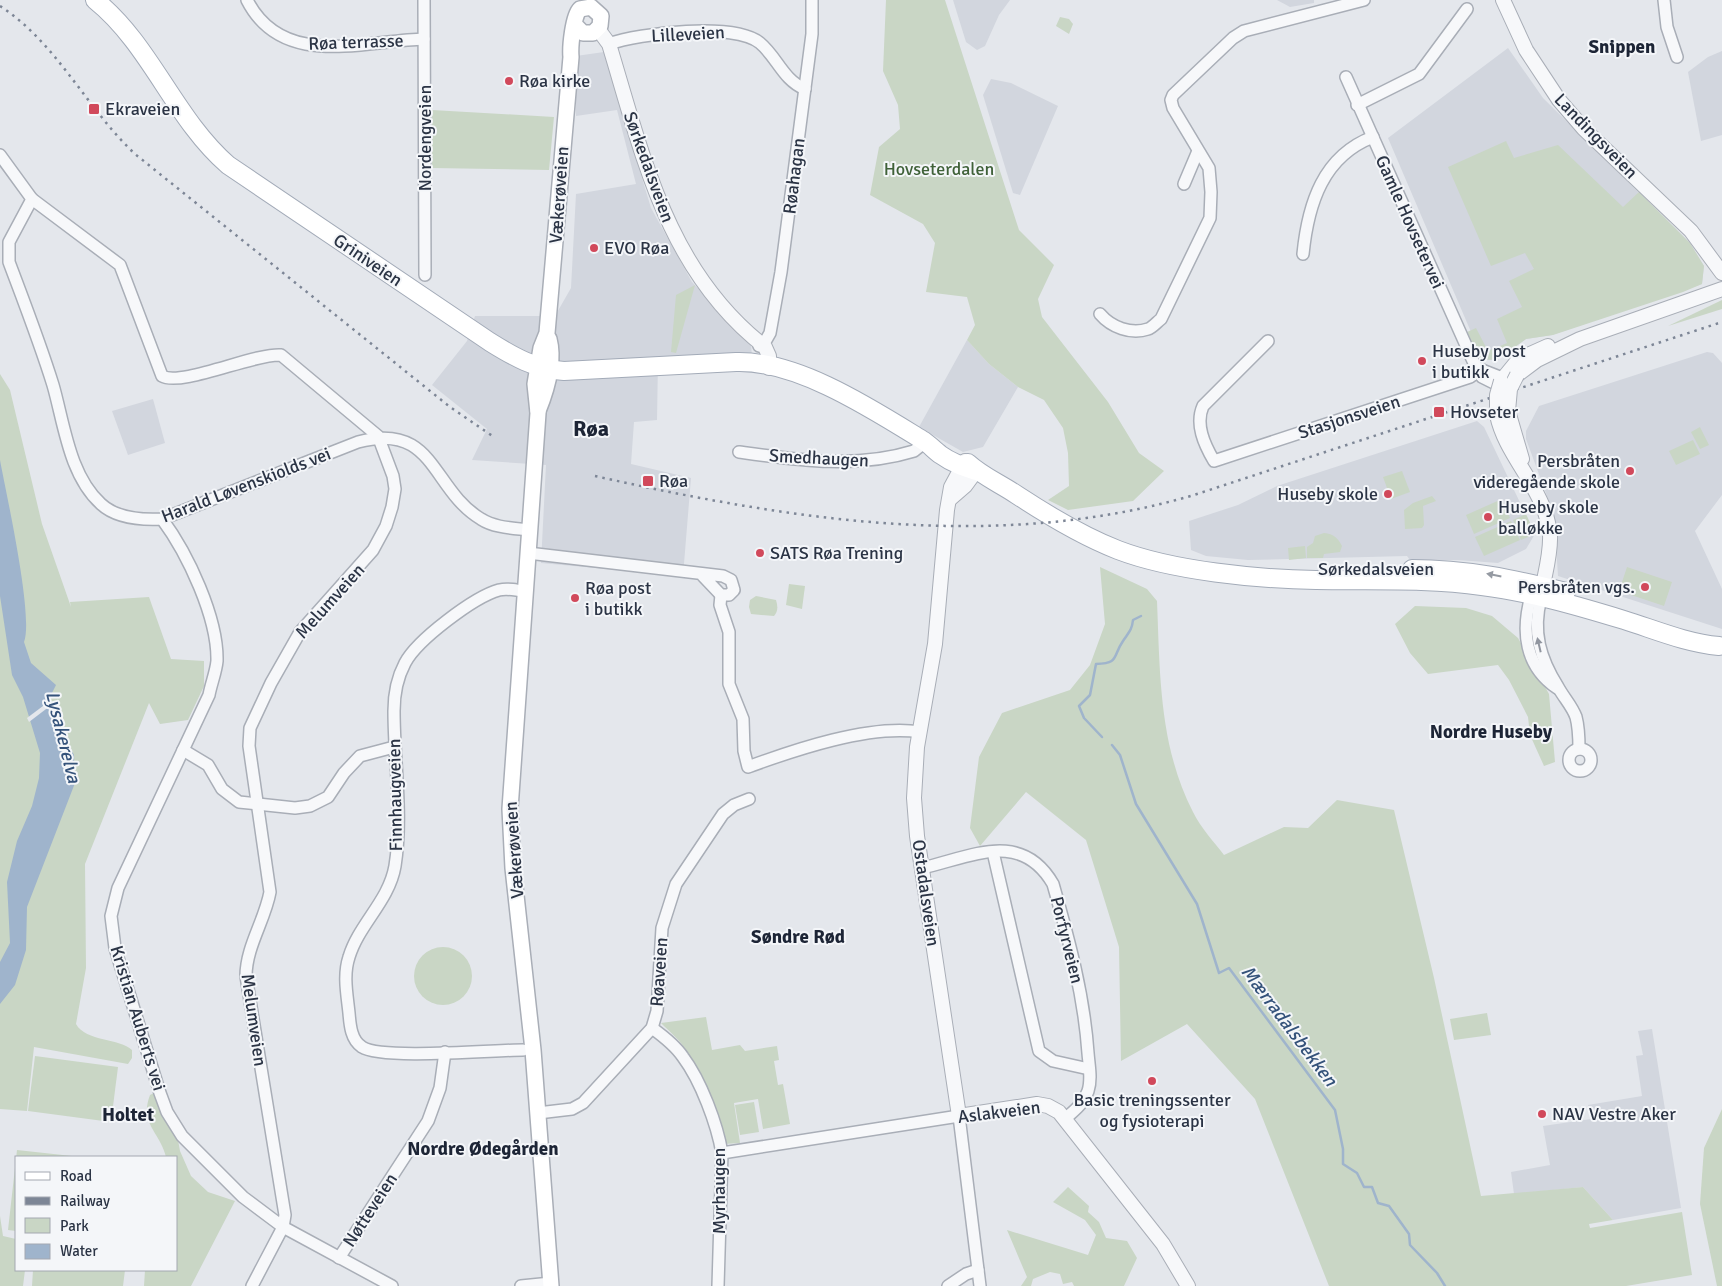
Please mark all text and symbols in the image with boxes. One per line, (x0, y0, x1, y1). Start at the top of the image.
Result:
street label: Lilleveien (651, 21, 725, 47)
street label: Røa terrasse (308, 29, 404, 55)
district label: Snippen (1589, 35, 1655, 59)
place label: Røa kirke (519, 70, 590, 92)
marker: Røa kirke (503, 75, 515, 87)
street label: Nordengveien (414, 85, 436, 191)
street label: Landingsveien (1550, 89, 1642, 183)
place label: Ekraveien (105, 98, 180, 120)
marker: Ekraveien (87, 102, 101, 116)
street label: Sørkedalsveien (619, 109, 679, 225)
street label: Røahagan (778, 137, 810, 215)
street label: Vækerøveien (545, 146, 573, 244)
street label: Gamle Hovsetervei (1371, 152, 1449, 292)
park label: Hovseterdalen (884, 158, 994, 180)
street label: Griniveien (329, 229, 407, 291)
place label: EVO Røa (604, 237, 669, 259)
marker: EVO Røa (588, 242, 600, 254)
place label: Huseby post i butikk (1432, 340, 1526, 383)
marker: Huseby post i butikk (1416, 355, 1428, 367)
street label: Stasjonsveien (1295, 390, 1403, 444)
place label: Hovseter (1450, 401, 1519, 423)
marker: Hovseter (1432, 405, 1446, 419)
district label: Røa (573, 415, 609, 442)
street label: Harald Løvenskiolds vei (158, 442, 334, 528)
street label: Smedhaugen (768, 444, 870, 472)
place label: Persbråten videregående skole (1473, 450, 1620, 493)
marker: Persbråten videregående skole (1624, 465, 1636, 477)
place label: Røa (659, 470, 688, 492)
marker: Røa (641, 474, 655, 488)
place label: Huseby skole (1277, 483, 1378, 505)
marker: Huseby skole (1382, 488, 1394, 500)
place label: Huseby skole balløkke (1498, 496, 1599, 539)
marker: Huseby skole balløkke (1482, 511, 1494, 523)
place label: SATS Røa Trening (770, 542, 903, 564)
marker: SATS Røa Trening (754, 547, 766, 559)
street label: Sørkedalsveien (1318, 558, 1434, 580)
street label: Melumveien (291, 559, 369, 643)
one-way arrow (1485, 570, 1501, 578)
place label: Persbråten vgs. (1518, 576, 1635, 598)
place label: Røa post i butikk (585, 577, 651, 620)
marker: Persbråten vgs. (1639, 581, 1651, 593)
marker: Røa post i butikk (569, 592, 581, 604)
one-way arrow (1535, 638, 1543, 653)
water label: Lysakerelva (40, 688, 86, 787)
district label: Nordre Huseby (1430, 720, 1553, 744)
street label: Finnhaugveien (383, 738, 407, 852)
street label: Vækerøveien (500, 801, 528, 899)
street label: Ostadalsveien (908, 838, 944, 948)
street label: Porfyrveien (1046, 894, 1088, 986)
district label: Søndre Rød (751, 925, 845, 949)
street label: Røaveien (646, 937, 672, 1007)
street label: Kristian Auberts vei (105, 943, 171, 1093)
water label: Mærradalsbekken (1236, 961, 1343, 1092)
street label: Melumveien (237, 972, 271, 1068)
marker: Basic treningssenter og fysioterapi (1146, 1075, 1158, 1087)
place label: Basic treningssenter og fysioterapi (1073, 1089, 1231, 1132)
street label: Aslakveien (956, 1096, 1042, 1128)
district label: Holtet (102, 1103, 154, 1127)
place label: NAV Vestre Aker (1552, 1103, 1676, 1125)
marker: NAV Vestre Aker (1536, 1108, 1548, 1120)
district label: Nordre Ødegården (407, 1137, 559, 1161)
street label: Myrhaugen (708, 1148, 730, 1234)
legend (15, 1156, 178, 1271)
text: Road (60, 1167, 92, 1185)
street label: Nøtteveien (338, 1169, 402, 1251)
text: Railway (60, 1192, 110, 1210)
text: Park (60, 1217, 89, 1235)
text: Water (60, 1242, 98, 1260)

